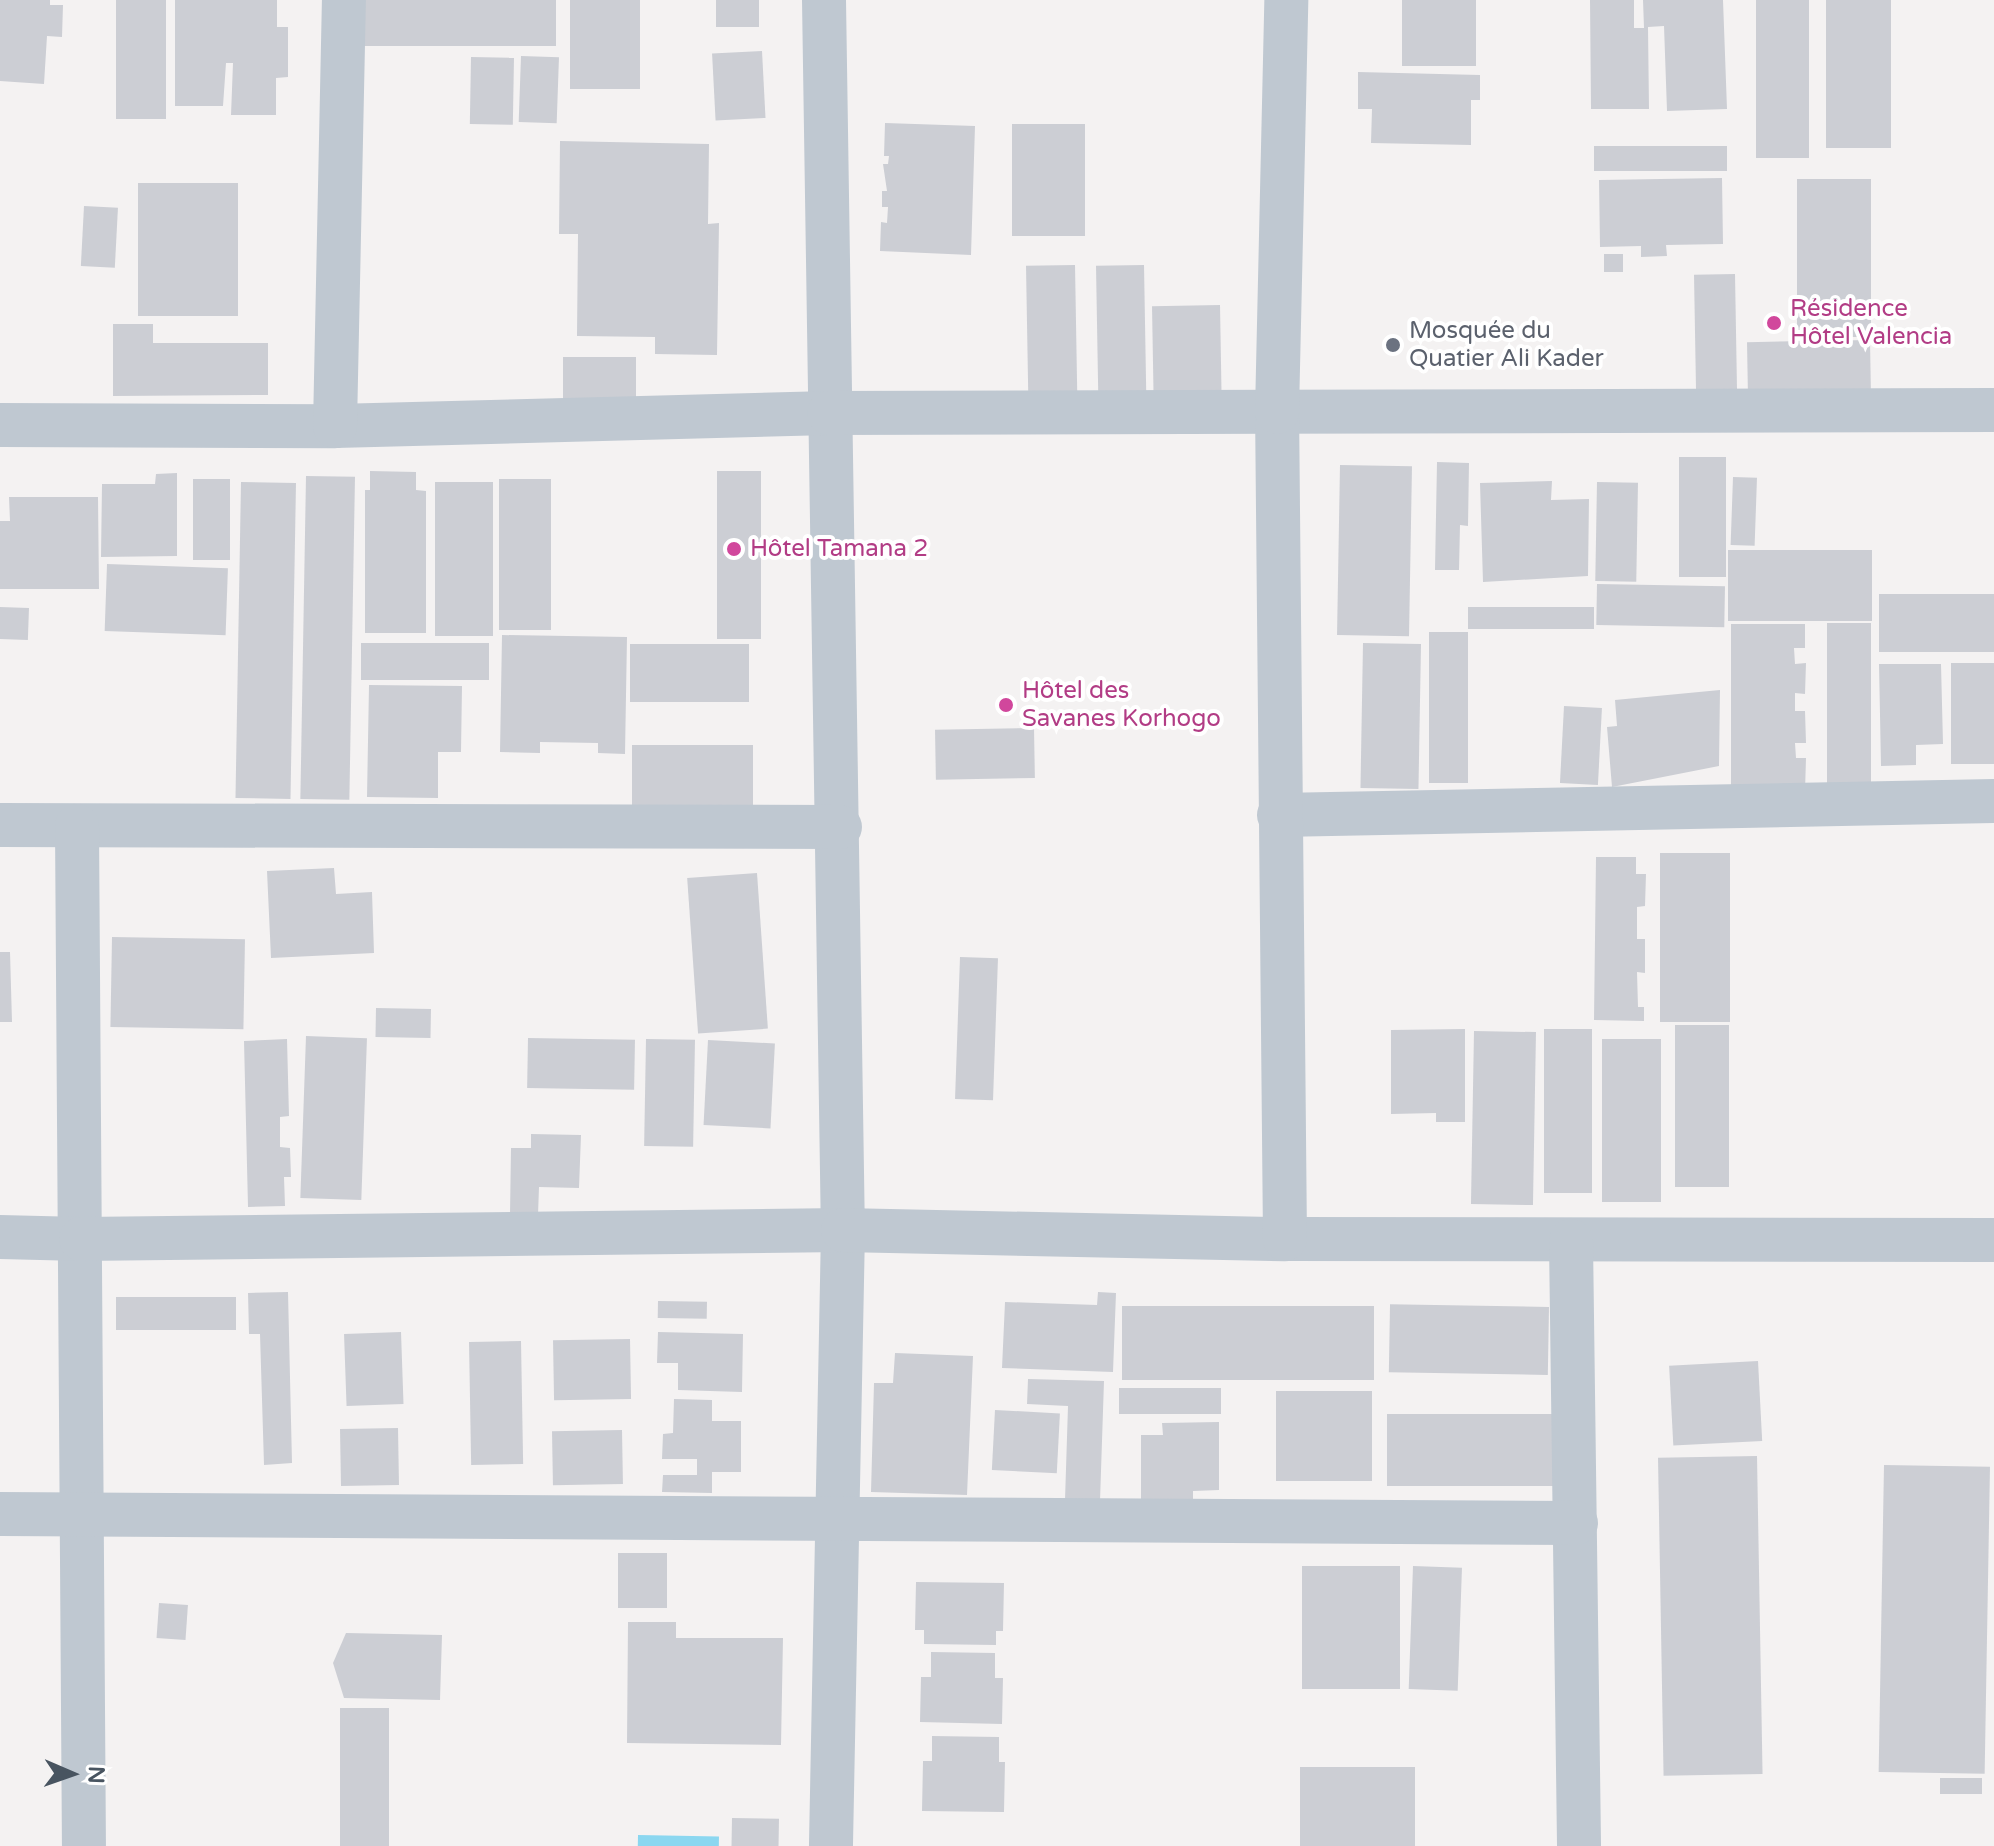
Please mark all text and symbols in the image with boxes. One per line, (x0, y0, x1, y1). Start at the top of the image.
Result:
place label: Résidence Hôtel Valencia (1790, 295, 1952, 351)
marker: Résidence Hôtel Valencia (1765, 314, 1783, 332)
place label: Mosquée du Quatier Ali Kader (1409, 317, 1604, 373)
marker: Mosquée du Quatier Ali Kader (1384, 336, 1402, 354)
place label: Hôtel Tamana 2 (750, 535, 928, 563)
marker: Hôtel Tamana 2 (725, 540, 743, 558)
place label: Hôtel des Savanes Korhogo (1022, 677, 1221, 733)
marker: Hôtel des Savanes Korhogo (997, 696, 1015, 714)
north arrow (32, 1734, 112, 1814)
text: N (83, 1766, 109, 1784)

